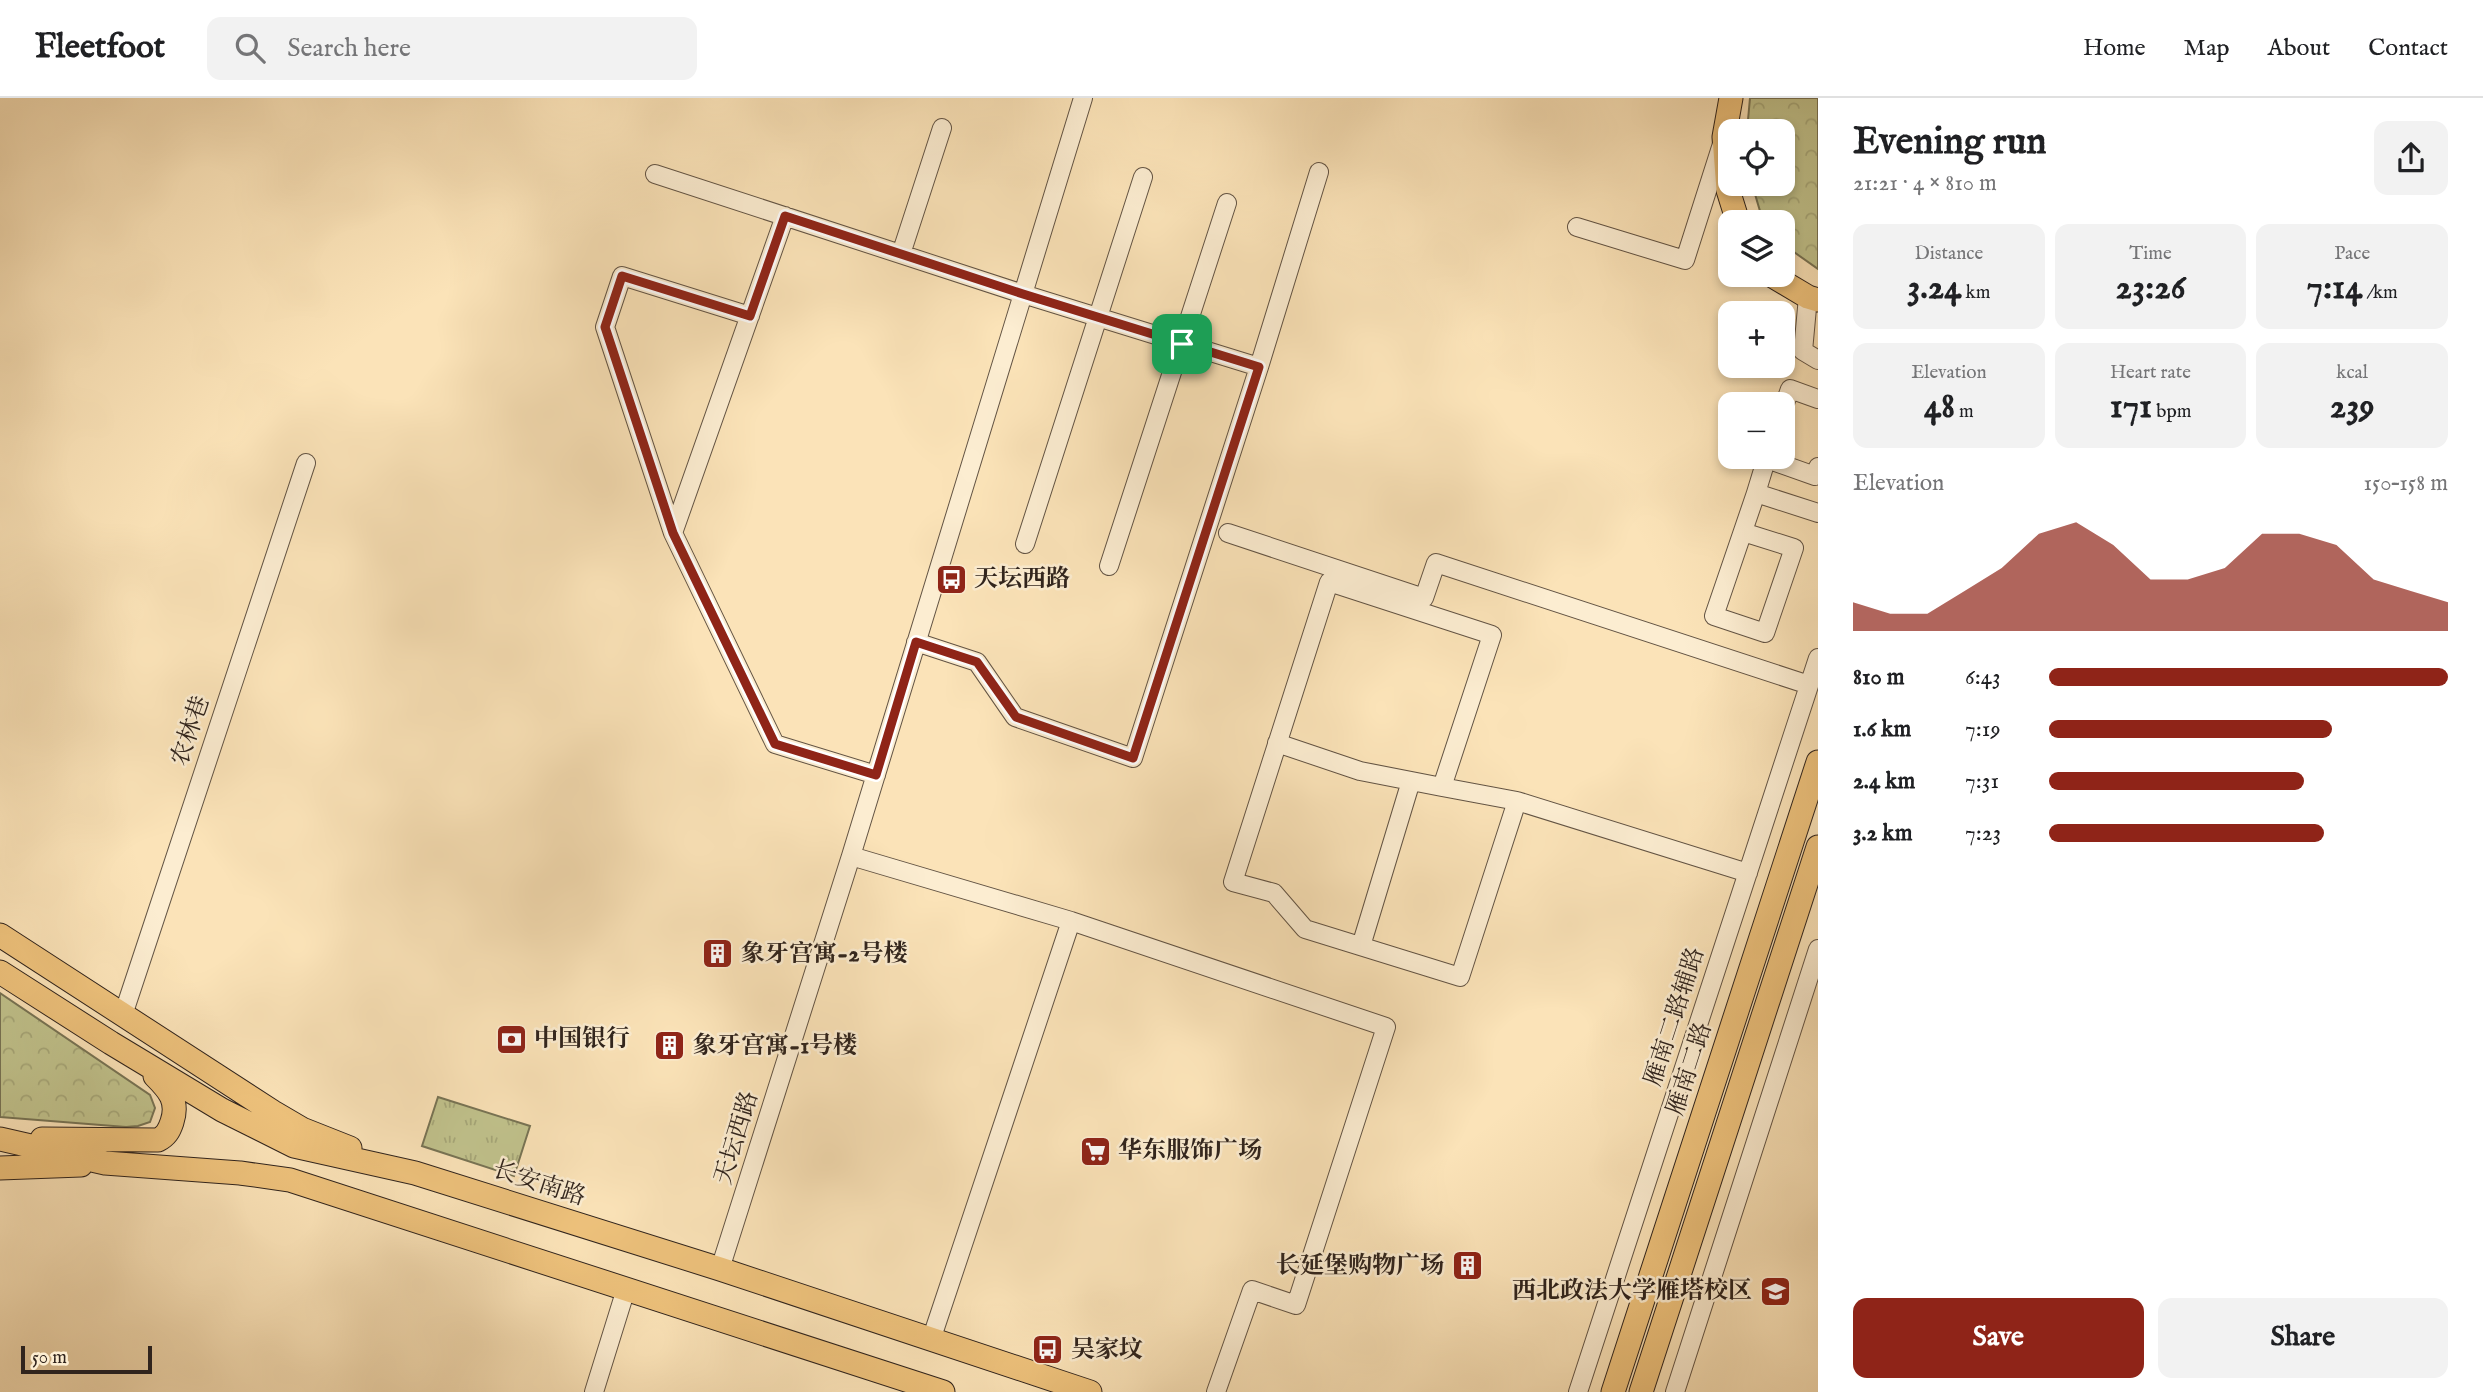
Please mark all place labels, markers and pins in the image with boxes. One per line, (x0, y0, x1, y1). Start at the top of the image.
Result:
pin (1152, 314, 1212, 374)
bus stop icon: 天坛西路 (934, 562, 968, 596)
place label: 天坛西路 (974, 564, 1070, 595)
building icon: 象牙宫寓-2号楼 (701, 937, 735, 971)
place label: 象牙宫寓-2号楼 (741, 939, 907, 970)
bank icon: 中国银行 (494, 1022, 528, 1056)
place label: 中国银行 (534, 1024, 630, 1055)
building icon: 象牙宫寓-1号楼 (653, 1029, 687, 1063)
place label: 象牙宫寓-1号楼 (693, 1031, 857, 1062)
supermarket icon: 华东服饰广场 (1078, 1134, 1112, 1168)
place label: 华东服饰广场 (1118, 1136, 1262, 1167)
building icon: 长延堡购物广场 (1450, 1249, 1484, 1283)
place label: 长延堡购物广场 (1276, 1251, 1444, 1282)
school or university icon: 西北政法大学雁塔校区 (1758, 1274, 1792, 1308)
place label: 西北政法大学雁塔校区 (1512, 1276, 1752, 1307)
bus stop icon: 吴家坟 (1031, 1333, 1065, 1367)
place label: 吴家坟 (1071, 1335, 1143, 1366)

